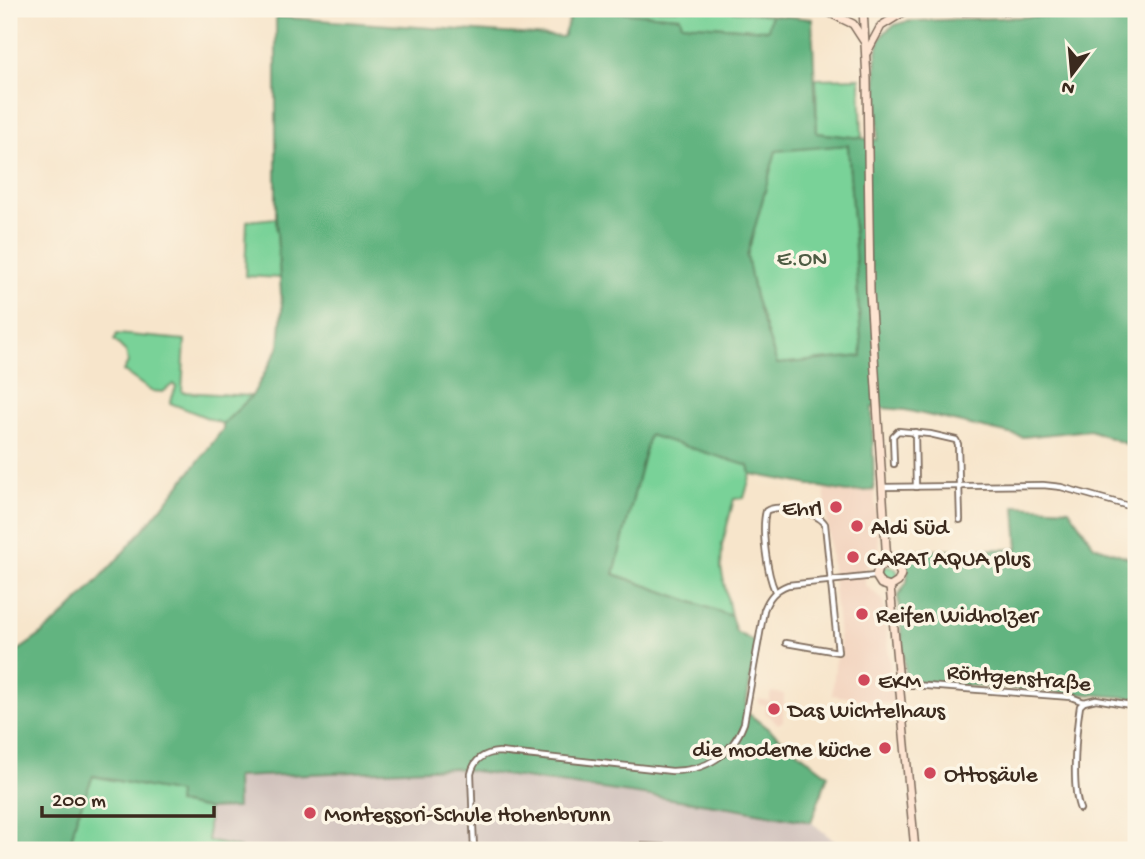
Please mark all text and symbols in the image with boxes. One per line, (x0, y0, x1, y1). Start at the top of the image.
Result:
north arrow (1036, 38, 1106, 108)
text: N (1059, 74, 1077, 100)
park label: E.ON (777, 247, 827, 274)
place label: Ehrl (782, 497, 822, 524)
marker: Ehrl (828, 499, 844, 515)
place label: Aldi Süd (871, 516, 950, 543)
marker: Aldi Süd (849, 518, 865, 534)
place label: CARAT AQUA plus (867, 547, 1030, 574)
marker: CARAT AQUA plus (845, 549, 861, 565)
place label: Reifen Widholzer (876, 604, 1040, 631)
marker: Reifen Widholzer (854, 606, 870, 622)
street label: Röntgenstraße (945, 660, 1093, 699)
place label: EKM (878, 670, 922, 697)
marker: EKM (856, 672, 872, 688)
place label: Das Wichtelhaus (786, 699, 946, 726)
marker: Das Wichtelhaus (766, 701, 782, 717)
place label: die moderne küche (692, 738, 872, 765)
marker: die moderne küche (877, 740, 893, 756)
place label: Ottosäule (944, 763, 1039, 790)
marker: Ottosäule (922, 765, 938, 781)
scale bar (42, 775, 214, 819)
text: 200 m (52, 790, 106, 815)
place label: Montessori-Schule Hohenbrunn (324, 803, 611, 830)
marker: Montessori-Schule Hohenbrunn (302, 805, 318, 821)

